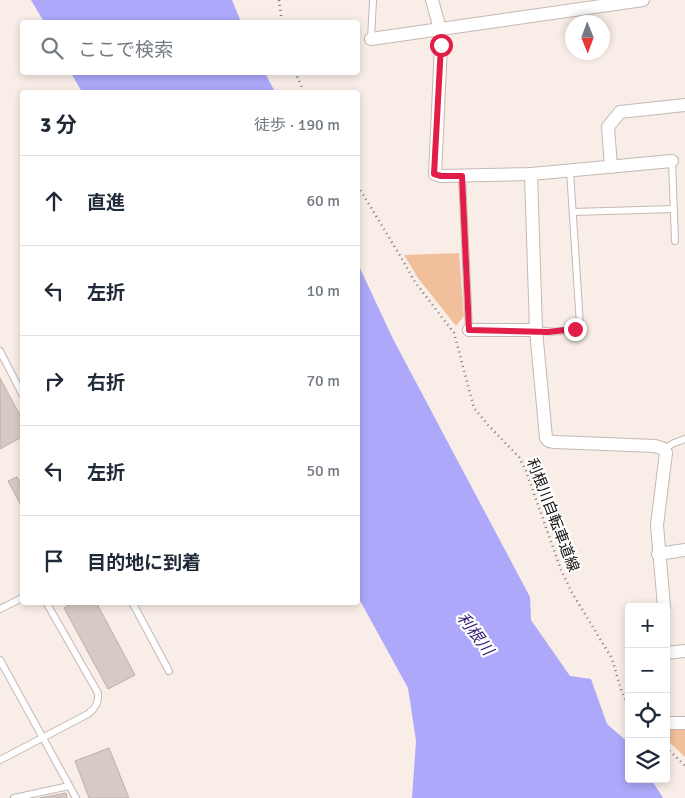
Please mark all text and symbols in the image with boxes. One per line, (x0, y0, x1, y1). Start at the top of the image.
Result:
north arrow (565, 15, 610, 60)
search box (20, 20, 360, 75)
icon: search (38, 34, 66, 62)
route start (430, 34, 453, 57)
text: ここで検索 (78, 38, 173, 62)
text: 3 分 (40, 112, 77, 138)
text: 徒歩 · 190 m (254, 115, 340, 135)
icon: ahead (40, 187, 68, 215)
text: 直進 (87, 191, 125, 215)
text: 60 m (306, 191, 340, 211)
icon: left (40, 277, 68, 305)
text: 左折 (87, 281, 125, 305)
text: 10 m (306, 281, 340, 301)
route end (564, 318, 587, 341)
icon: right (40, 367, 68, 395)
text: 右折 (87, 371, 125, 395)
text: 70 m (306, 371, 340, 391)
street label: 利根川自転車道線 (523, 456, 583, 574)
icon: left (40, 457, 68, 485)
text: 左折 (87, 461, 125, 485)
text: 50 m (306, 461, 340, 481)
icon: arrive (40, 547, 68, 575)
text: 目的地に到着 (87, 551, 201, 575)
map controls (625, 603, 670, 783)
button: + (625, 603, 670, 648)
water label: 利根川 (453, 609, 499, 661)
button: − (625, 648, 670, 693)
button: locate (625, 693, 670, 738)
button: layers (625, 738, 670, 783)

